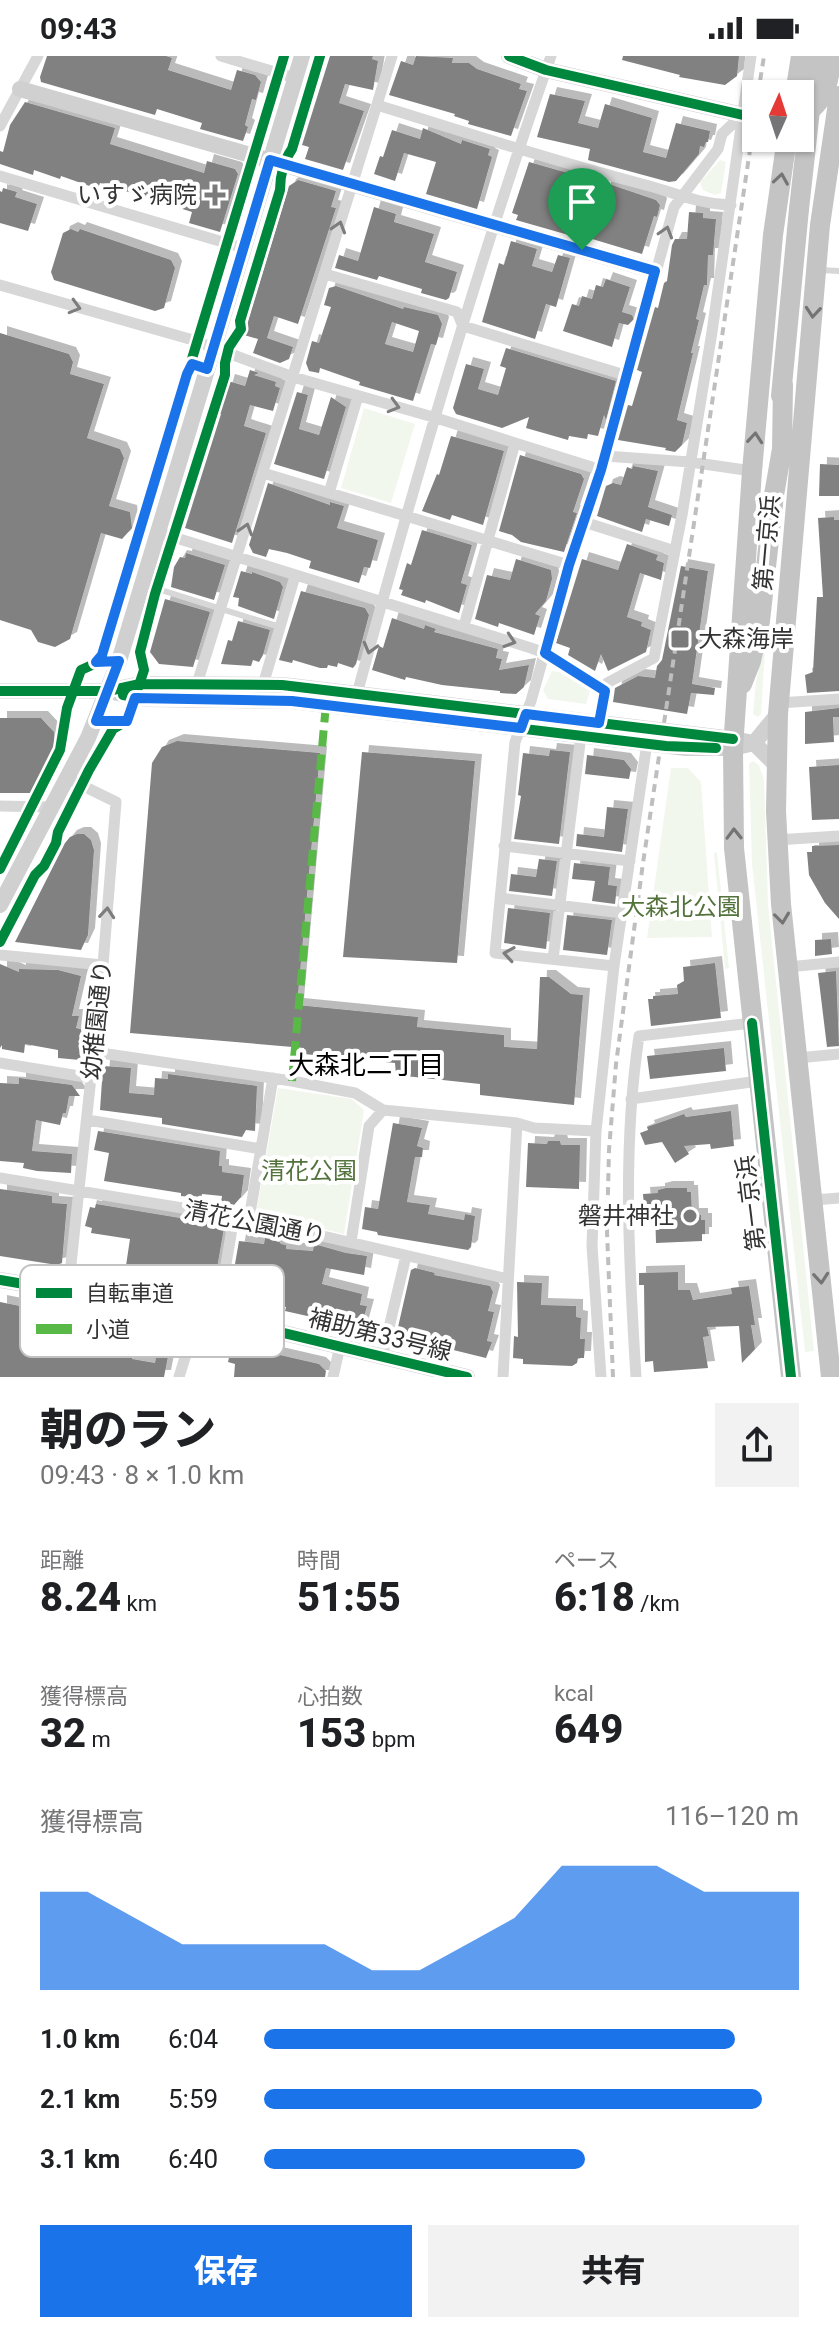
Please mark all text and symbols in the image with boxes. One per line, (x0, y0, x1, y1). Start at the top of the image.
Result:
text: 09:43 (40, 11, 117, 46)
north arrow (742, 80, 814, 152)
map controls (742, 80, 814, 152)
pin (548, 168, 616, 250)
one-way arrow (772, 172, 789, 186)
icon: arrive (560, 180, 604, 224)
place label: いすゞ病院 (77, 181, 197, 209)
marker: いすゞ病院 (204, 184, 226, 206)
one-way arrow (330, 221, 346, 235)
one-way arrow (657, 226, 673, 239)
one-way arrow (68, 298, 81, 314)
one-way arrow (805, 306, 822, 319)
one-way arrow (387, 397, 401, 413)
one-way arrow (746, 431, 763, 444)
street label: 第一京浜 (749, 494, 785, 592)
one-way arrow (236, 523, 252, 537)
place label: 大森海岸 (698, 625, 794, 653)
marker: 大森海岸 (669, 628, 691, 650)
one-way arrow (503, 632, 516, 648)
one-way arrow (362, 640, 379, 654)
one-way arrow (725, 827, 743, 840)
park label: 大森北公園 (621, 893, 741, 921)
one-way arrow (98, 906, 115, 919)
one-way arrow (774, 912, 791, 925)
one-way arrow (502, 946, 515, 963)
street label: 幼稚園通り (77, 959, 117, 1081)
district label: 大森北二丁目 (288, 1050, 444, 1080)
street label: 第一京浜 (731, 1154, 771, 1252)
park label: 清花公園 (261, 1157, 357, 1185)
street label: 清花公園通り (182, 1196, 328, 1250)
place label: 磐井神社 (578, 1202, 674, 1230)
marker: 磐井神社 (681, 1207, 699, 1225)
legend (20, 1265, 284, 1357)
one-way arrow (812, 1272, 829, 1285)
text: 自転車道 (86, 1281, 174, 1306)
street label: 補助第33号線 (305, 1304, 455, 1366)
text: 小道 (86, 1317, 130, 1342)
button: share (715, 1403, 799, 1487)
text: 朝のラン (40, 1404, 216, 1456)
text: 09:43 · 8 × 1.0 km (40, 1460, 244, 1490)
text: 距離 (40, 1548, 84, 1573)
text: 時間 (297, 1548, 341, 1573)
text: ペース (554, 1548, 619, 1573)
text: 8.24 (40, 1574, 121, 1621)
text: 51:55 (297, 1574, 401, 1621)
text: 6:18 (554, 1574, 635, 1621)
text: km (121, 1591, 157, 1616)
text: /km (635, 1591, 680, 1616)
text: kcal (554, 1681, 594, 1706)
text: 獲得標高 (40, 1684, 128, 1709)
text: 心拍数 (297, 1684, 363, 1709)
text: 649 (554, 1706, 623, 1753)
text: 32 (40, 1710, 86, 1757)
text: 153 (297, 1710, 366, 1757)
text: m (86, 1727, 111, 1752)
text: bpm (366, 1727, 416, 1752)
text: 116–120 m (665, 1801, 799, 1831)
text: 獲得標高 (40, 1807, 144, 1837)
text: 1.0 km (40, 2024, 120, 2054)
text: 6:04 (168, 2024, 218, 2054)
text: 2.1 km (40, 2084, 120, 2114)
text: 5:59 (168, 2084, 218, 2114)
text: 3.1 km (40, 2144, 120, 2174)
text: 6:40 (168, 2144, 218, 2174)
button: 保存 (40, 2225, 412, 2317)
button: 共有 (428, 2225, 799, 2317)

